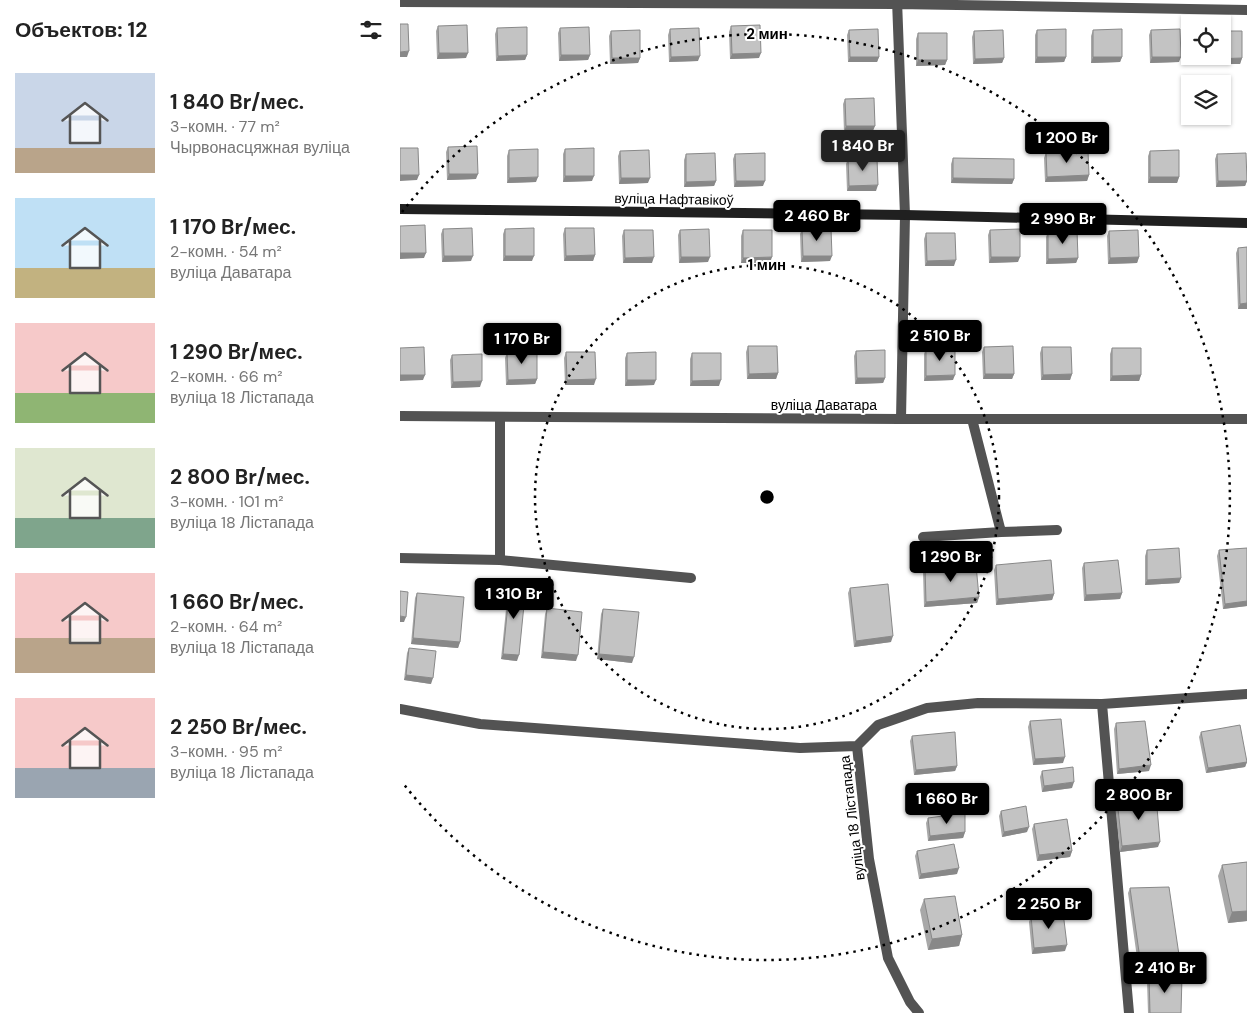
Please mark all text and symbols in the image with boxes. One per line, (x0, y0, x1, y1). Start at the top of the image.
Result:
map controls (1181, 15, 1231, 125)
button: locate (1181, 15, 1231, 65)
text: Объектов: 12 (15, 16, 147, 44)
icon: filters (357, 16, 385, 44)
text: 2 мин (746, 24, 788, 44)
button: layers (1181, 75, 1231, 125)
text: 1 840 Br/мес. (170, 88, 304, 116)
icon: home (55, 93, 115, 153)
text: 3-комн. · 77 m² (170, 116, 280, 137)
pin: 1 200 Br (1015, 121, 1119, 164)
text: 1 200 Br (1036, 127, 1098, 148)
pin: 1 840 Br (811, 130, 915, 172)
text: 1 840 Br (832, 135, 894, 156)
text: Чырвонасцяжная вуліца (170, 137, 350, 158)
street label: вуліца Нафтавікоў (614, 189, 734, 209)
pin: 2 460 Br (765, 200, 869, 242)
pin: 2 990 Br (1011, 202, 1115, 245)
text: 2 460 Br (784, 205, 850, 226)
text: 2 990 Br (1030, 208, 1096, 229)
text: 1 170 Br/мес. (170, 213, 296, 241)
icon: home (55, 218, 115, 278)
text: 2-комн. · 54 m² (170, 241, 282, 262)
text: 1 мин (748, 255, 786, 275)
text: вуліца Даватара (170, 262, 291, 283)
pin: 2 510 Br (888, 320, 992, 362)
pin: 1 170 Br (470, 322, 574, 365)
text: 2 510 Br (910, 325, 970, 346)
text: 1 170 Br (494, 328, 550, 349)
text: 1 290 Br/мес. (170, 338, 303, 366)
icon: home (55, 343, 115, 403)
text: 2-комн. · 66 m² (170, 366, 283, 387)
text: вуліца 18 Лістапада (170, 387, 314, 408)
street label: вуліца Даватара (771, 396, 877, 414)
text: 2 800 Br/мес. (170, 463, 310, 491)
icon: home (55, 468, 115, 528)
centre of rings (758, 488, 776, 506)
text: 3-комн. · 101 m² (170, 491, 284, 512)
text: вуліца 18 Лістапада (170, 512, 314, 533)
pin: 1 290 Br (899, 540, 1003, 583)
text: 1 290 Br (921, 546, 981, 567)
pin: 1 310 Br (462, 578, 566, 620)
text: 1 310 Br (486, 583, 542, 604)
text: 1 660 Br/мес. (170, 588, 304, 616)
icon: home (55, 593, 115, 653)
text: 2-комн. · 64 m² (170, 616, 282, 637)
text: вуліца 18 Лістапада (170, 637, 314, 658)
text: 2 250 Br/мес. (170, 713, 307, 741)
icon: home (55, 718, 115, 778)
text: 3-комн. · 95 m² (170, 741, 282, 762)
street label: вуліца 18 Лістапада (835, 754, 869, 882)
text: вуліца 18 Лістапада (170, 762, 314, 783)
pin: 2 800 Br (1087, 778, 1191, 821)
pin: 1 660 Br (895, 782, 999, 825)
text: 2 800 Br (1106, 784, 1172, 805)
text: 1 660 Br (916, 788, 978, 809)
pin: 2 250 Br (997, 888, 1101, 930)
text: 2 250 Br (1017, 893, 1081, 914)
pin: 2 410 Br (1113, 952, 1217, 994)
text: 2 410 Br (1135, 957, 1196, 978)

